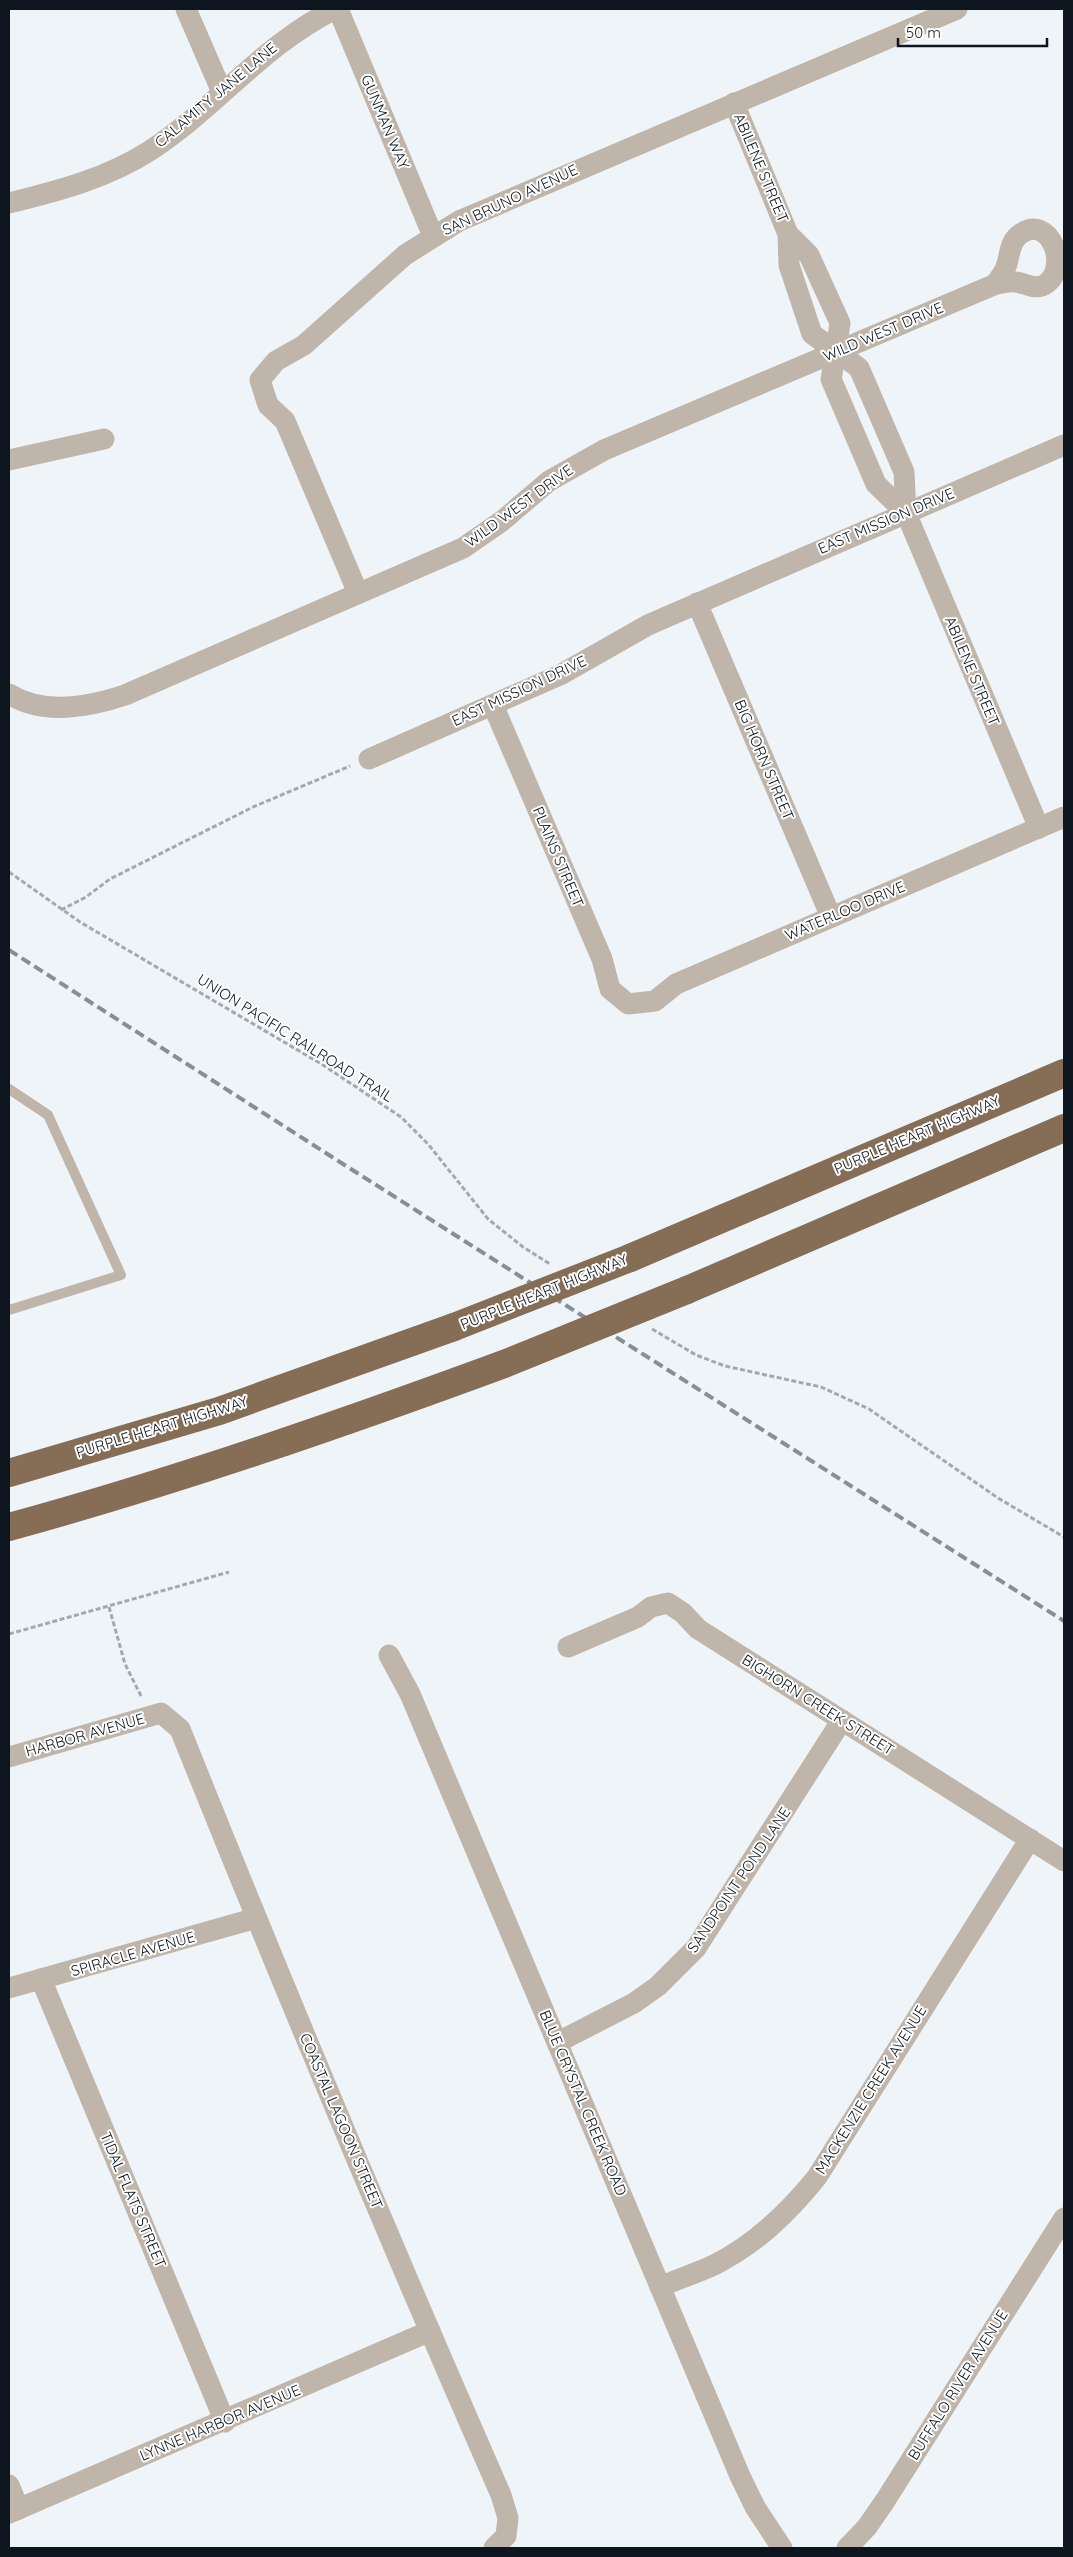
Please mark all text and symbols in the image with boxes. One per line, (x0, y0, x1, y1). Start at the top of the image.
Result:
scale bar (898, 15, 1047, 47)
text: 50 m (906, 23, 941, 42)
street label: CALAMITY JANE LANE (151, 38, 281, 151)
street label: GUNMAN WAY (357, 72, 414, 172)
street label: ABILENE STREET (730, 110, 793, 225)
street label: SAN BRUNO AVENUE (439, 160, 580, 239)
street label: WILD WEST DRIVE (820, 298, 946, 365)
street label: WILD WEST DRIVE (461, 460, 576, 551)
street label: EAST MISSION DRIVE (815, 483, 957, 558)
street label: ABILENE STREET (941, 613, 1004, 728)
street label: EAST MISSION DRIVE (449, 651, 589, 730)
street label: BIG HORN STREET (731, 697, 798, 823)
street label: PLAINS STREET (529, 804, 588, 910)
street label: WATERLOO DRIVE (782, 877, 908, 944)
street label: UNION PACIFIC RAILROAD TRAIL (194, 969, 397, 1106)
street label: PURPLE HEART HIGHWAY (831, 1091, 1003, 1178)
street label: PURPLE HEART HIGHWAY (457, 1249, 631, 1334)
street label: PURPLE HEART HIGHWAY (74, 1391, 251, 1462)
street label: BIGHORN CREEK STREET (739, 1650, 898, 1759)
street label: HARBOR AVENUE (23, 1708, 147, 1761)
street label: SANDPOINT POND LANE (683, 1803, 794, 1956)
street label: SPIRACLE AVENUE (69, 1927, 197, 1980)
street label: MACKENZIE CREEK AVENUE (811, 2002, 930, 2178)
street label: BLUE CRYSTAL CREEK ROAD (536, 2007, 631, 2199)
street label: COASTAL LAGOON STREET (296, 2030, 387, 2212)
street label: TIDAL FLATS STREET (96, 2129, 171, 2271)
street label: BUFFALO RIVER AVENUE (904, 2306, 1012, 2463)
street label: LYNNE HARBOR AVENUE (137, 2380, 303, 2465)

